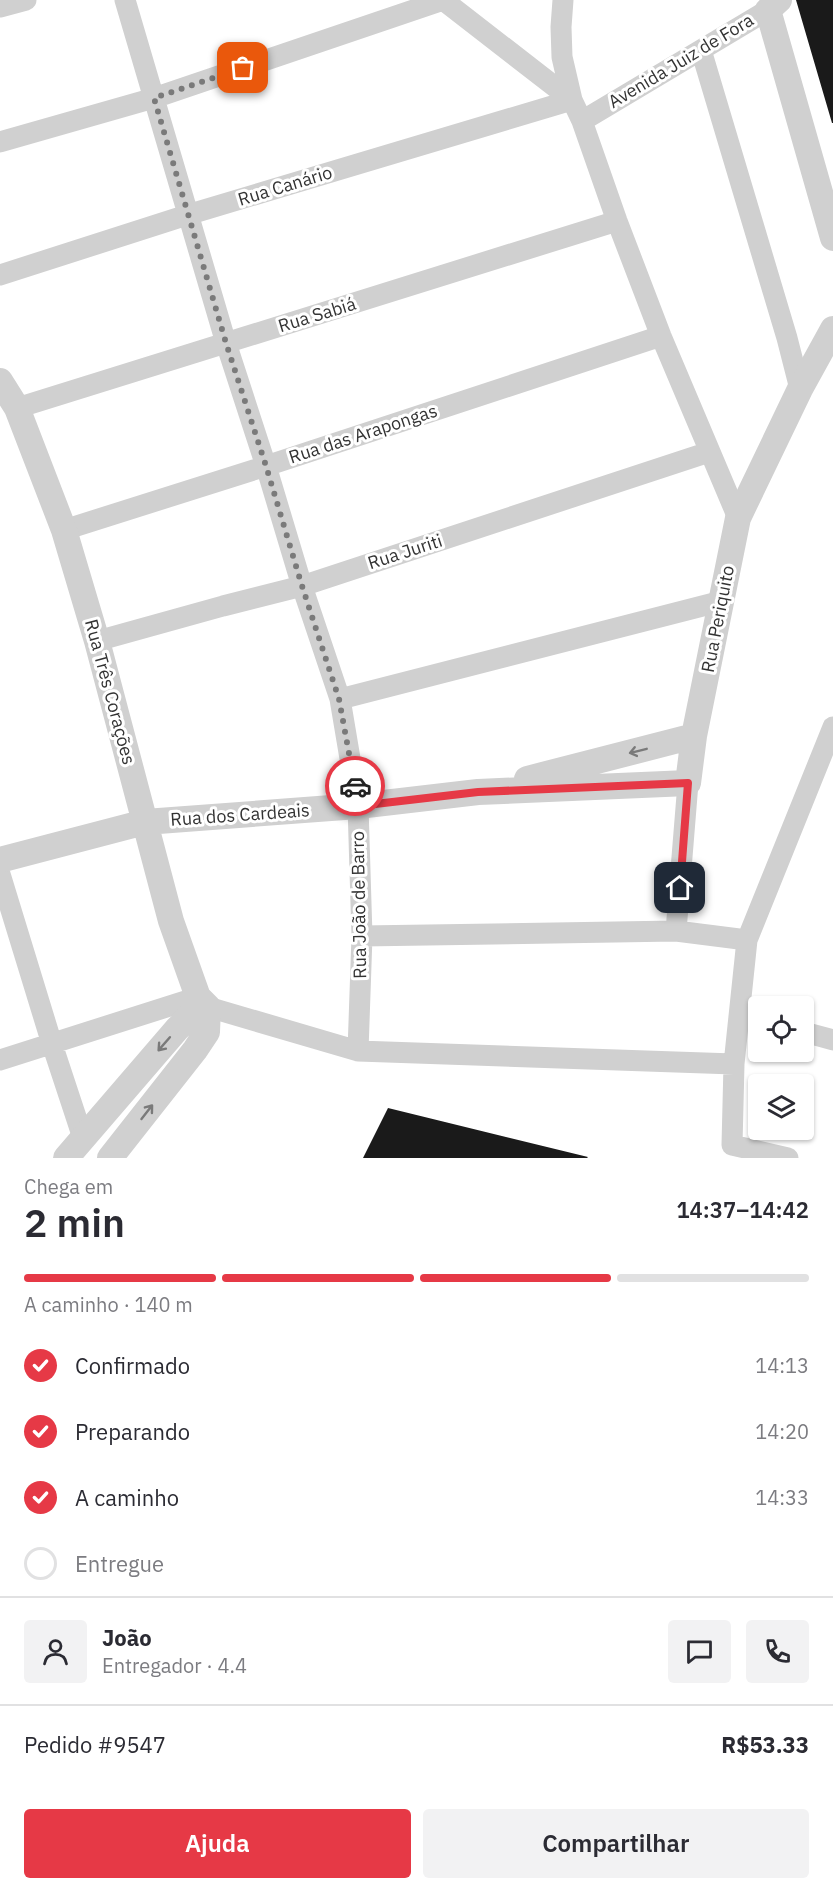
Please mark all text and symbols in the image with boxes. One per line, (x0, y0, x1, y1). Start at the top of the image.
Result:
street label: Avenida Juiz de Fora (604, 8, 758, 113)
pin (217, 42, 268, 93)
icon: bag (226, 51, 259, 84)
street label: Rua Canário (235, 160, 335, 211)
street label: Rua Sabiá (275, 292, 359, 337)
street label: Rua das Arapongas (286, 399, 440, 468)
street label: Rua Juriti (365, 529, 445, 574)
street label: Rua Periquito (696, 563, 739, 674)
street label: Rua Três Corações (80, 617, 141, 767)
one-way arrow (629, 746, 648, 757)
courier (325, 756, 385, 816)
icon: car (339, 770, 372, 803)
street label: Rua dos Cardeais (170, 798, 310, 831)
street label: Rua João de Barro (346, 831, 371, 979)
pin (654, 862, 705, 913)
icon: home (663, 871, 696, 904)
map controls (748, 996, 814, 1140)
button: locate (748, 996, 814, 1062)
one-way arrow (157, 1036, 171, 1051)
button: layers (748, 1074, 814, 1140)
one-way arrow (140, 1104, 153, 1120)
text: Chega em (24, 1173, 113, 1200)
text: 14:37–14:42 (676, 1195, 809, 1224)
text: 2 min (24, 1197, 125, 1248)
text: A caminho · 140 m (24, 1291, 193, 1318)
icon: check (24, 1349, 57, 1382)
text: Confirmado (75, 1351, 190, 1380)
text: 14:13 (755, 1352, 809, 1379)
icon: check (24, 1415, 57, 1448)
text: Preparando (75, 1417, 190, 1446)
text: 14:20 (755, 1418, 809, 1445)
icon: check (24, 1481, 57, 1514)
text: A caminho (75, 1483, 179, 1512)
text: 14:33 (755, 1484, 809, 1511)
text: Entregue (75, 1549, 164, 1578)
button: person (24, 1620, 87, 1683)
button: chat (668, 1620, 731, 1683)
button: phone (746, 1620, 809, 1683)
text: João (102, 1623, 152, 1652)
text: Entregador · 4.4 (102, 1652, 247, 1679)
text: Pedido #9547 (24, 1730, 166, 1759)
text: R$53.33 (721, 1730, 809, 1759)
button: Ajuda (24, 1809, 411, 1878)
button: Compartilhar (423, 1809, 809, 1878)

